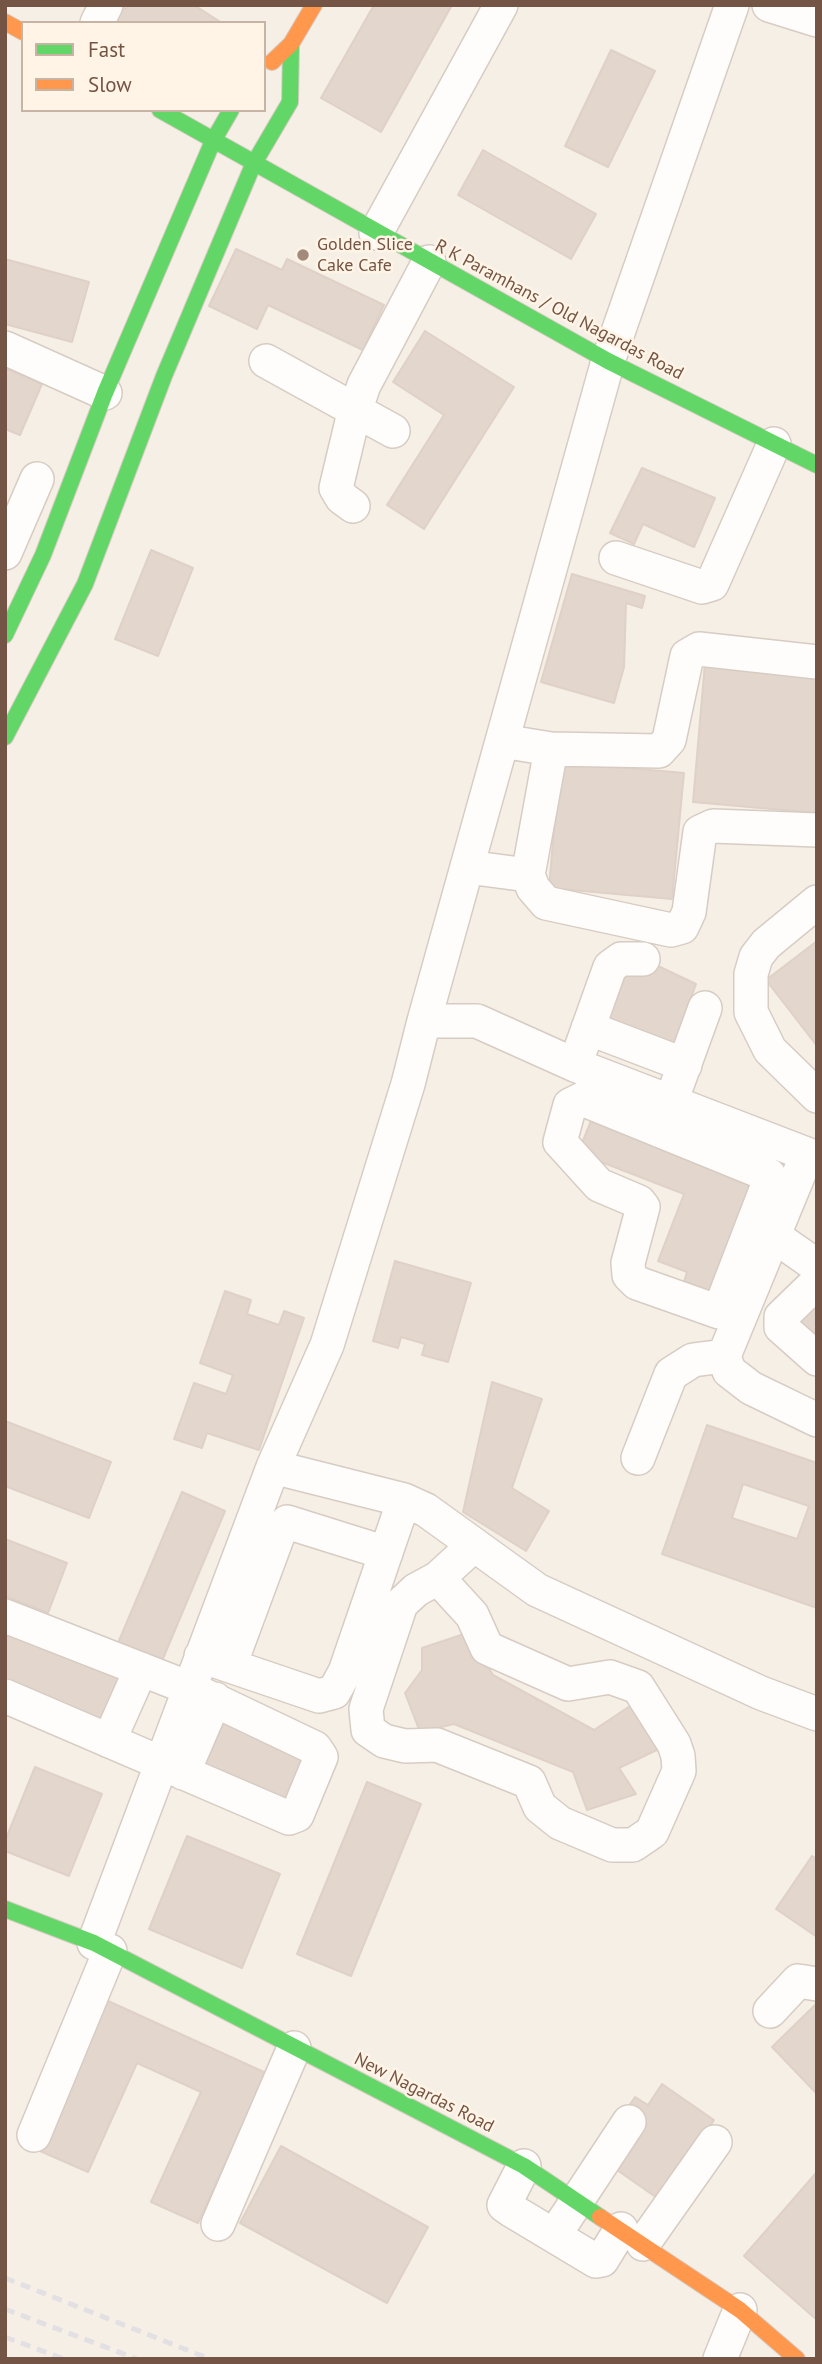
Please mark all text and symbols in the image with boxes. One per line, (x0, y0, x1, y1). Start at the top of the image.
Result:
legend (21, 21, 266, 112)
text: Fast (88, 36, 125, 63)
text: Slow (88, 71, 132, 98)
place label: Golden Slice Cake Cafe (317, 234, 413, 276)
street label: R K Paramhans / Old Nagardas Road (431, 235, 687, 385)
marker: Golden Slice Cake Cafe (295, 247, 311, 263)
street label: New Nagardas Road (351, 2048, 497, 2138)

